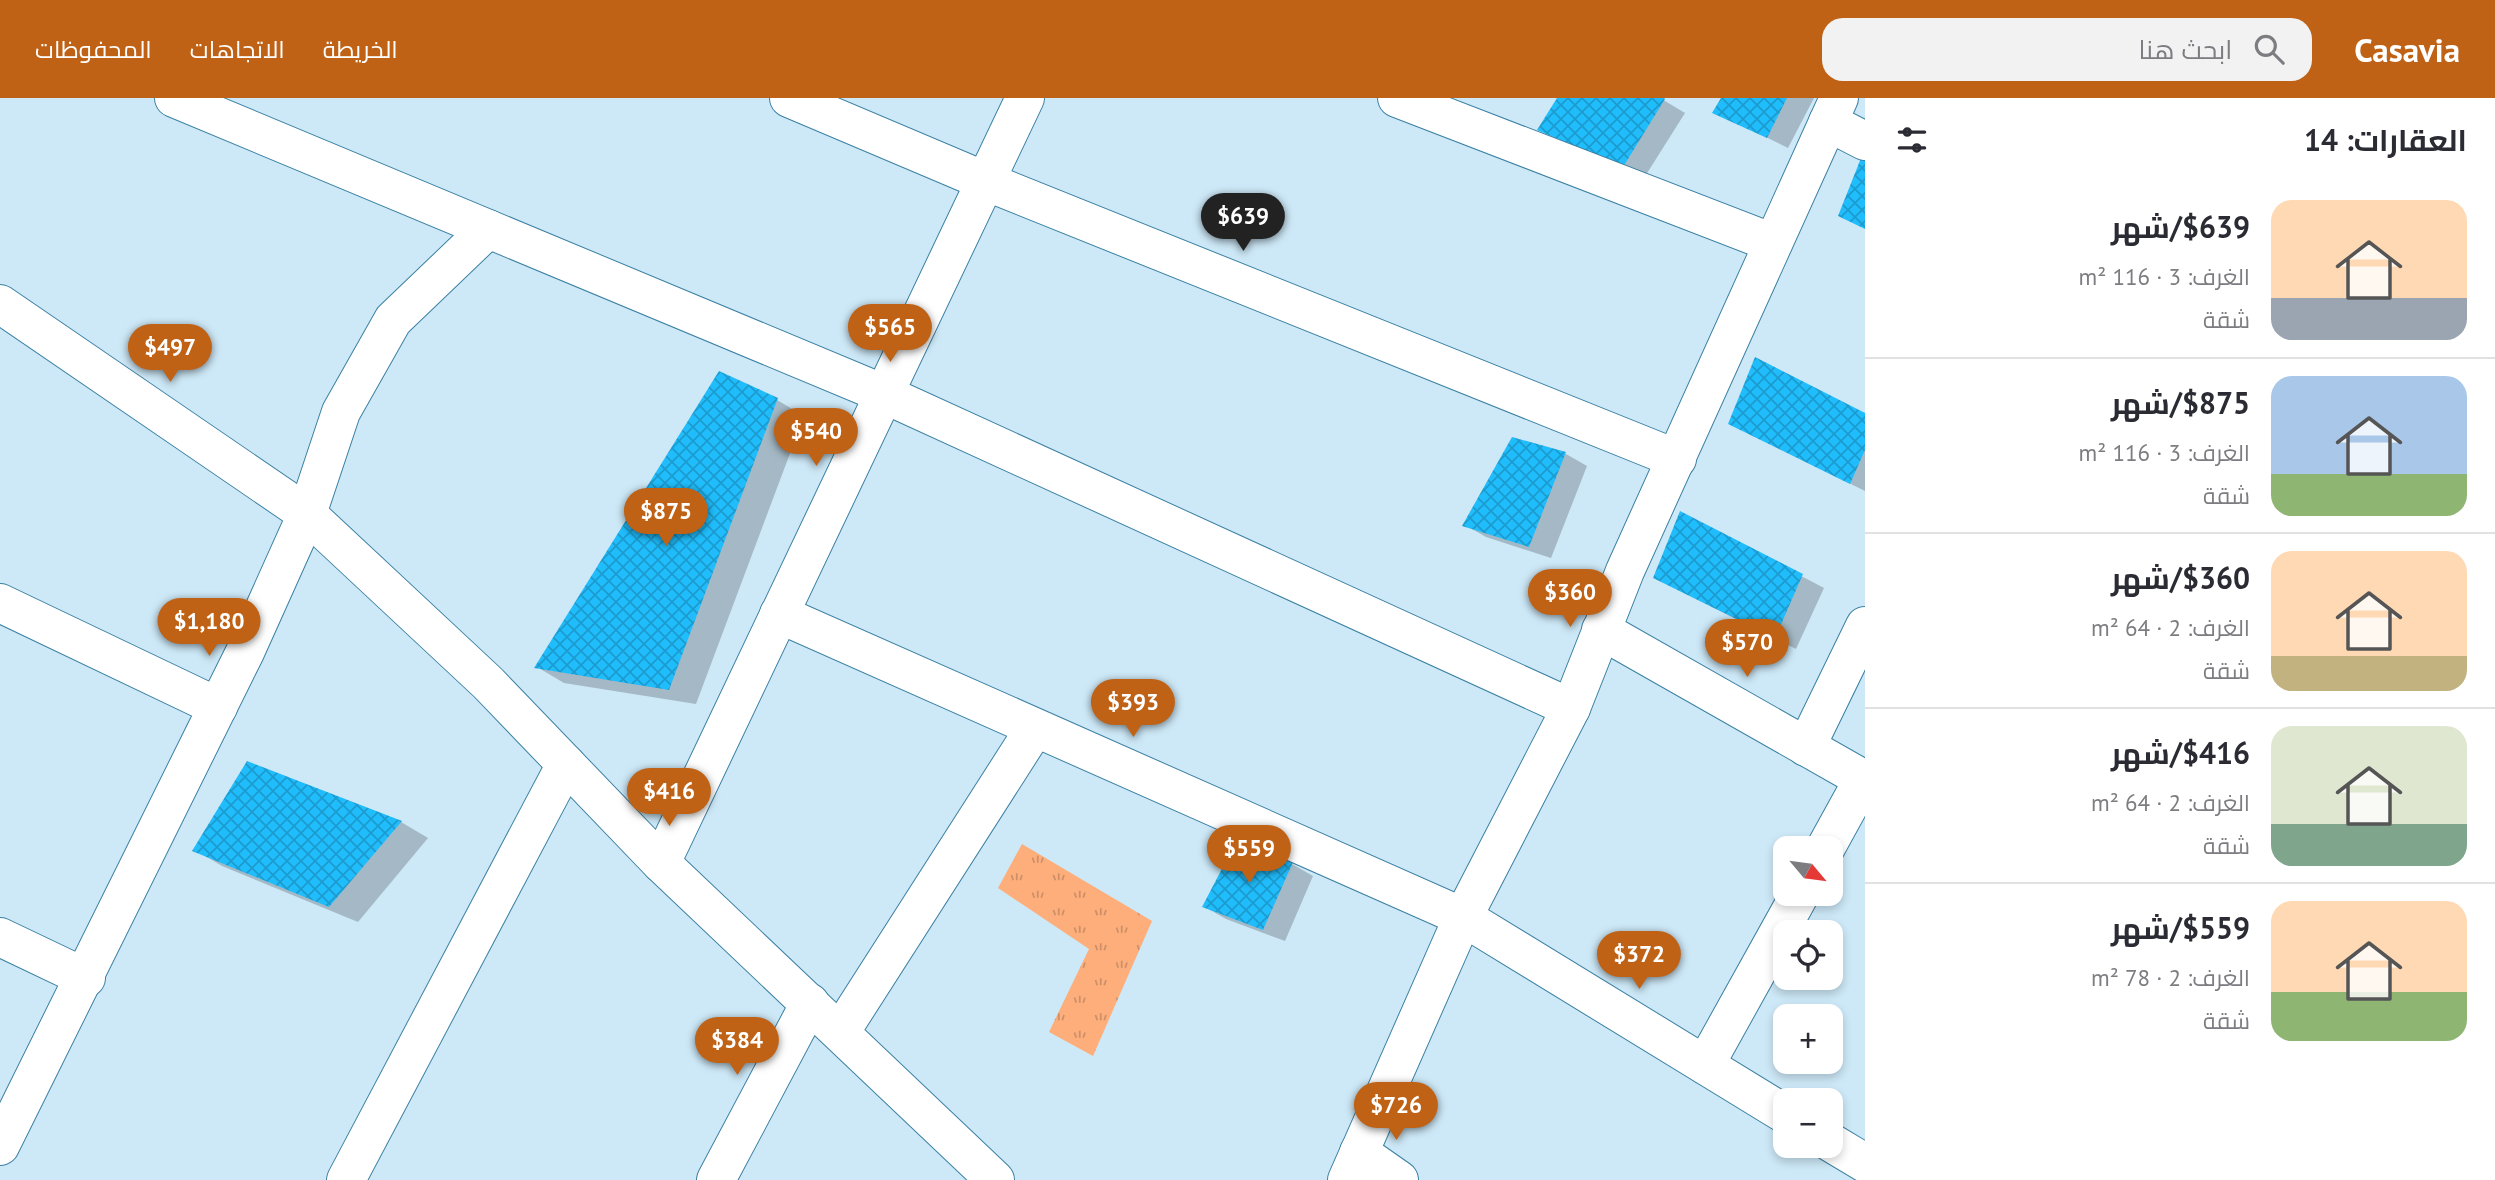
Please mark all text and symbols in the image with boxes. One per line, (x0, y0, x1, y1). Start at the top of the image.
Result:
search box (1822, 18, 2312, 81)
text: Casavia (2354, 28, 2460, 71)
icon: search (2250, 30, 2288, 68)
text: ابحث هنا (2138, 33, 2232, 66)
text: المحفوظات (35, 34, 152, 65)
text: الاتجاهات (190, 34, 285, 65)
text: الخريطة (323, 34, 398, 65)
text: العقارات: 14 (2304, 120, 2467, 159)
icon: filters (1893, 121, 1931, 159)
pin: $639 (1202, 194, 1284, 253)
text: $639 (1217, 201, 1269, 230)
text: $639/شهر (2111, 207, 2250, 246)
icon: home (2327, 228, 2411, 312)
text: الغرف: 3 · 116 m² (2079, 262, 2250, 291)
pin: $565 (849, 304, 931, 364)
text: شقة (2203, 305, 2250, 334)
text: $565 (864, 312, 916, 341)
pin: $497 (129, 324, 211, 384)
text: $497 (144, 332, 196, 361)
text: $875/شهر (2111, 383, 2250, 422)
icon: home (2327, 404, 2411, 488)
pin: $540 (775, 408, 857, 468)
text: $540 (790, 416, 842, 445)
text: الغرف: 3 · 116 m² (2079, 438, 2250, 467)
text: شقة (2203, 481, 2250, 510)
pin: $875 (625, 489, 707, 548)
text: $875 (640, 496, 692, 525)
text: $360/شهر (2111, 558, 2250, 597)
pin: $360 (1529, 570, 1611, 629)
text: $360 (1544, 577, 1596, 606)
icon: home (2327, 579, 2411, 663)
pin: $1,180 (152, 598, 266, 658)
text: $1,180 (173, 606, 245, 635)
text: الغرف: 2 · 64 m² (2091, 613, 2250, 642)
pin: $570 (1706, 620, 1788, 679)
text: $570 (1721, 627, 1773, 656)
text: شقة (2203, 656, 2250, 685)
pin: $393 (1092, 680, 1174, 739)
text: $393 (1107, 687, 1159, 716)
text: $416/شهر (2111, 733, 2250, 772)
icon: home (2327, 754, 2411, 838)
pin: $416 (628, 768, 710, 828)
text: $416 (643, 776, 695, 805)
text: الغرف: 2 · 64 m² (2091, 788, 2250, 817)
pin: $559 (1208, 826, 1290, 885)
text: شقة (2203, 831, 2250, 860)
text: $559 (1223, 833, 1275, 862)
north arrow (1773, 836, 1843, 906)
map controls (1773, 836, 1843, 1158)
text: $559/شهر (2111, 908, 2250, 947)
button: locate (1773, 920, 1843, 990)
icon: home (2327, 929, 2411, 1013)
pin: $372 (1598, 932, 1680, 991)
text: $372 (1613, 939, 1665, 968)
text: الغرف: 2 · 78 m² (2091, 963, 2250, 992)
button: + (1773, 1004, 1843, 1074)
text: شقة (2203, 1006, 2250, 1035)
pin: $384 (696, 1018, 778, 1077)
text: $384 (711, 1025, 763, 1054)
pin: $726 (1355, 1082, 1437, 1142)
button: − (1773, 1088, 1843, 1158)
text: $726 (1370, 1090, 1422, 1119)

